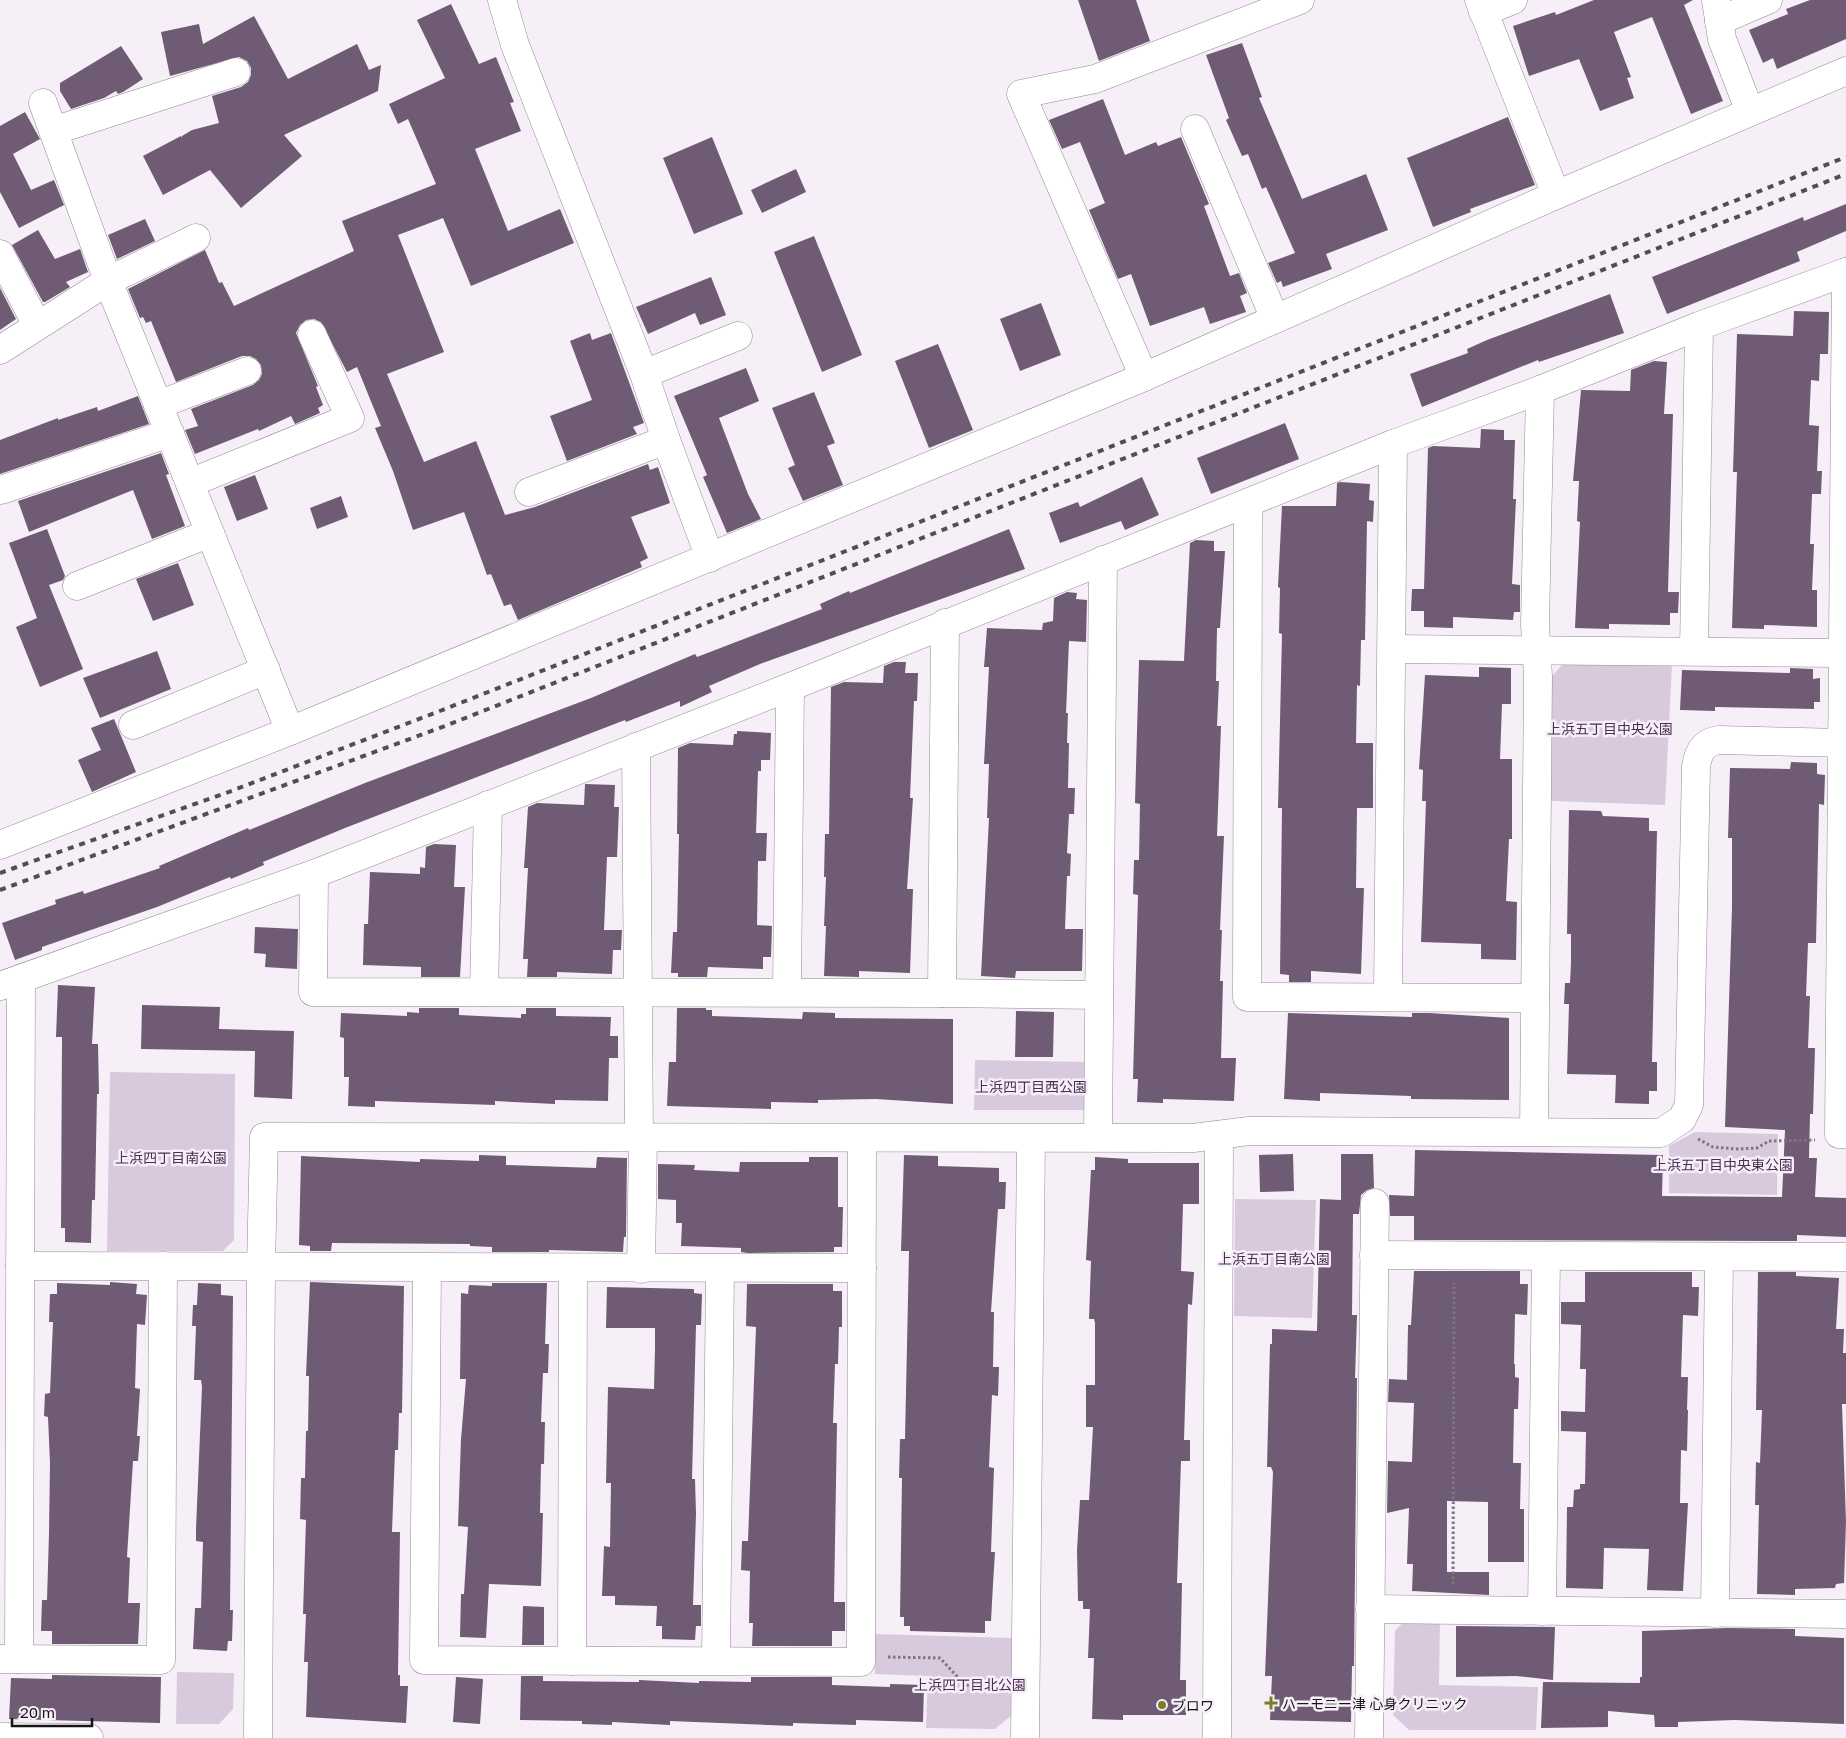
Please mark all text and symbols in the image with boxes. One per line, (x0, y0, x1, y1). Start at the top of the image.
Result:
park label: 上浜五丁目中央公園 (1547, 720, 1673, 737)
park label: 上浜四丁目西公園 (975, 1078, 1087, 1095)
park label: 上浜四丁目南公園 (115, 1149, 227, 1166)
park label: 上浜五丁目中央東公園 (1653, 1156, 1793, 1173)
park label: 上浜五丁目南公園 (1218, 1250, 1330, 1267)
park label: 上浜四丁目北公園 (914, 1676, 1026, 1693)
place label: ハーモニー津 心身クリニック (1282, 1695, 1468, 1712)
scale bar (12, 1696, 92, 1728)
marker: ハーモニー津 心身クリニック (1264, 1696, 1278, 1710)
place label: ブロワ (1172, 1697, 1214, 1714)
marker: ブロワ (1156, 1699, 1168, 1711)
text: 20 m (20, 1703, 55, 1721)

